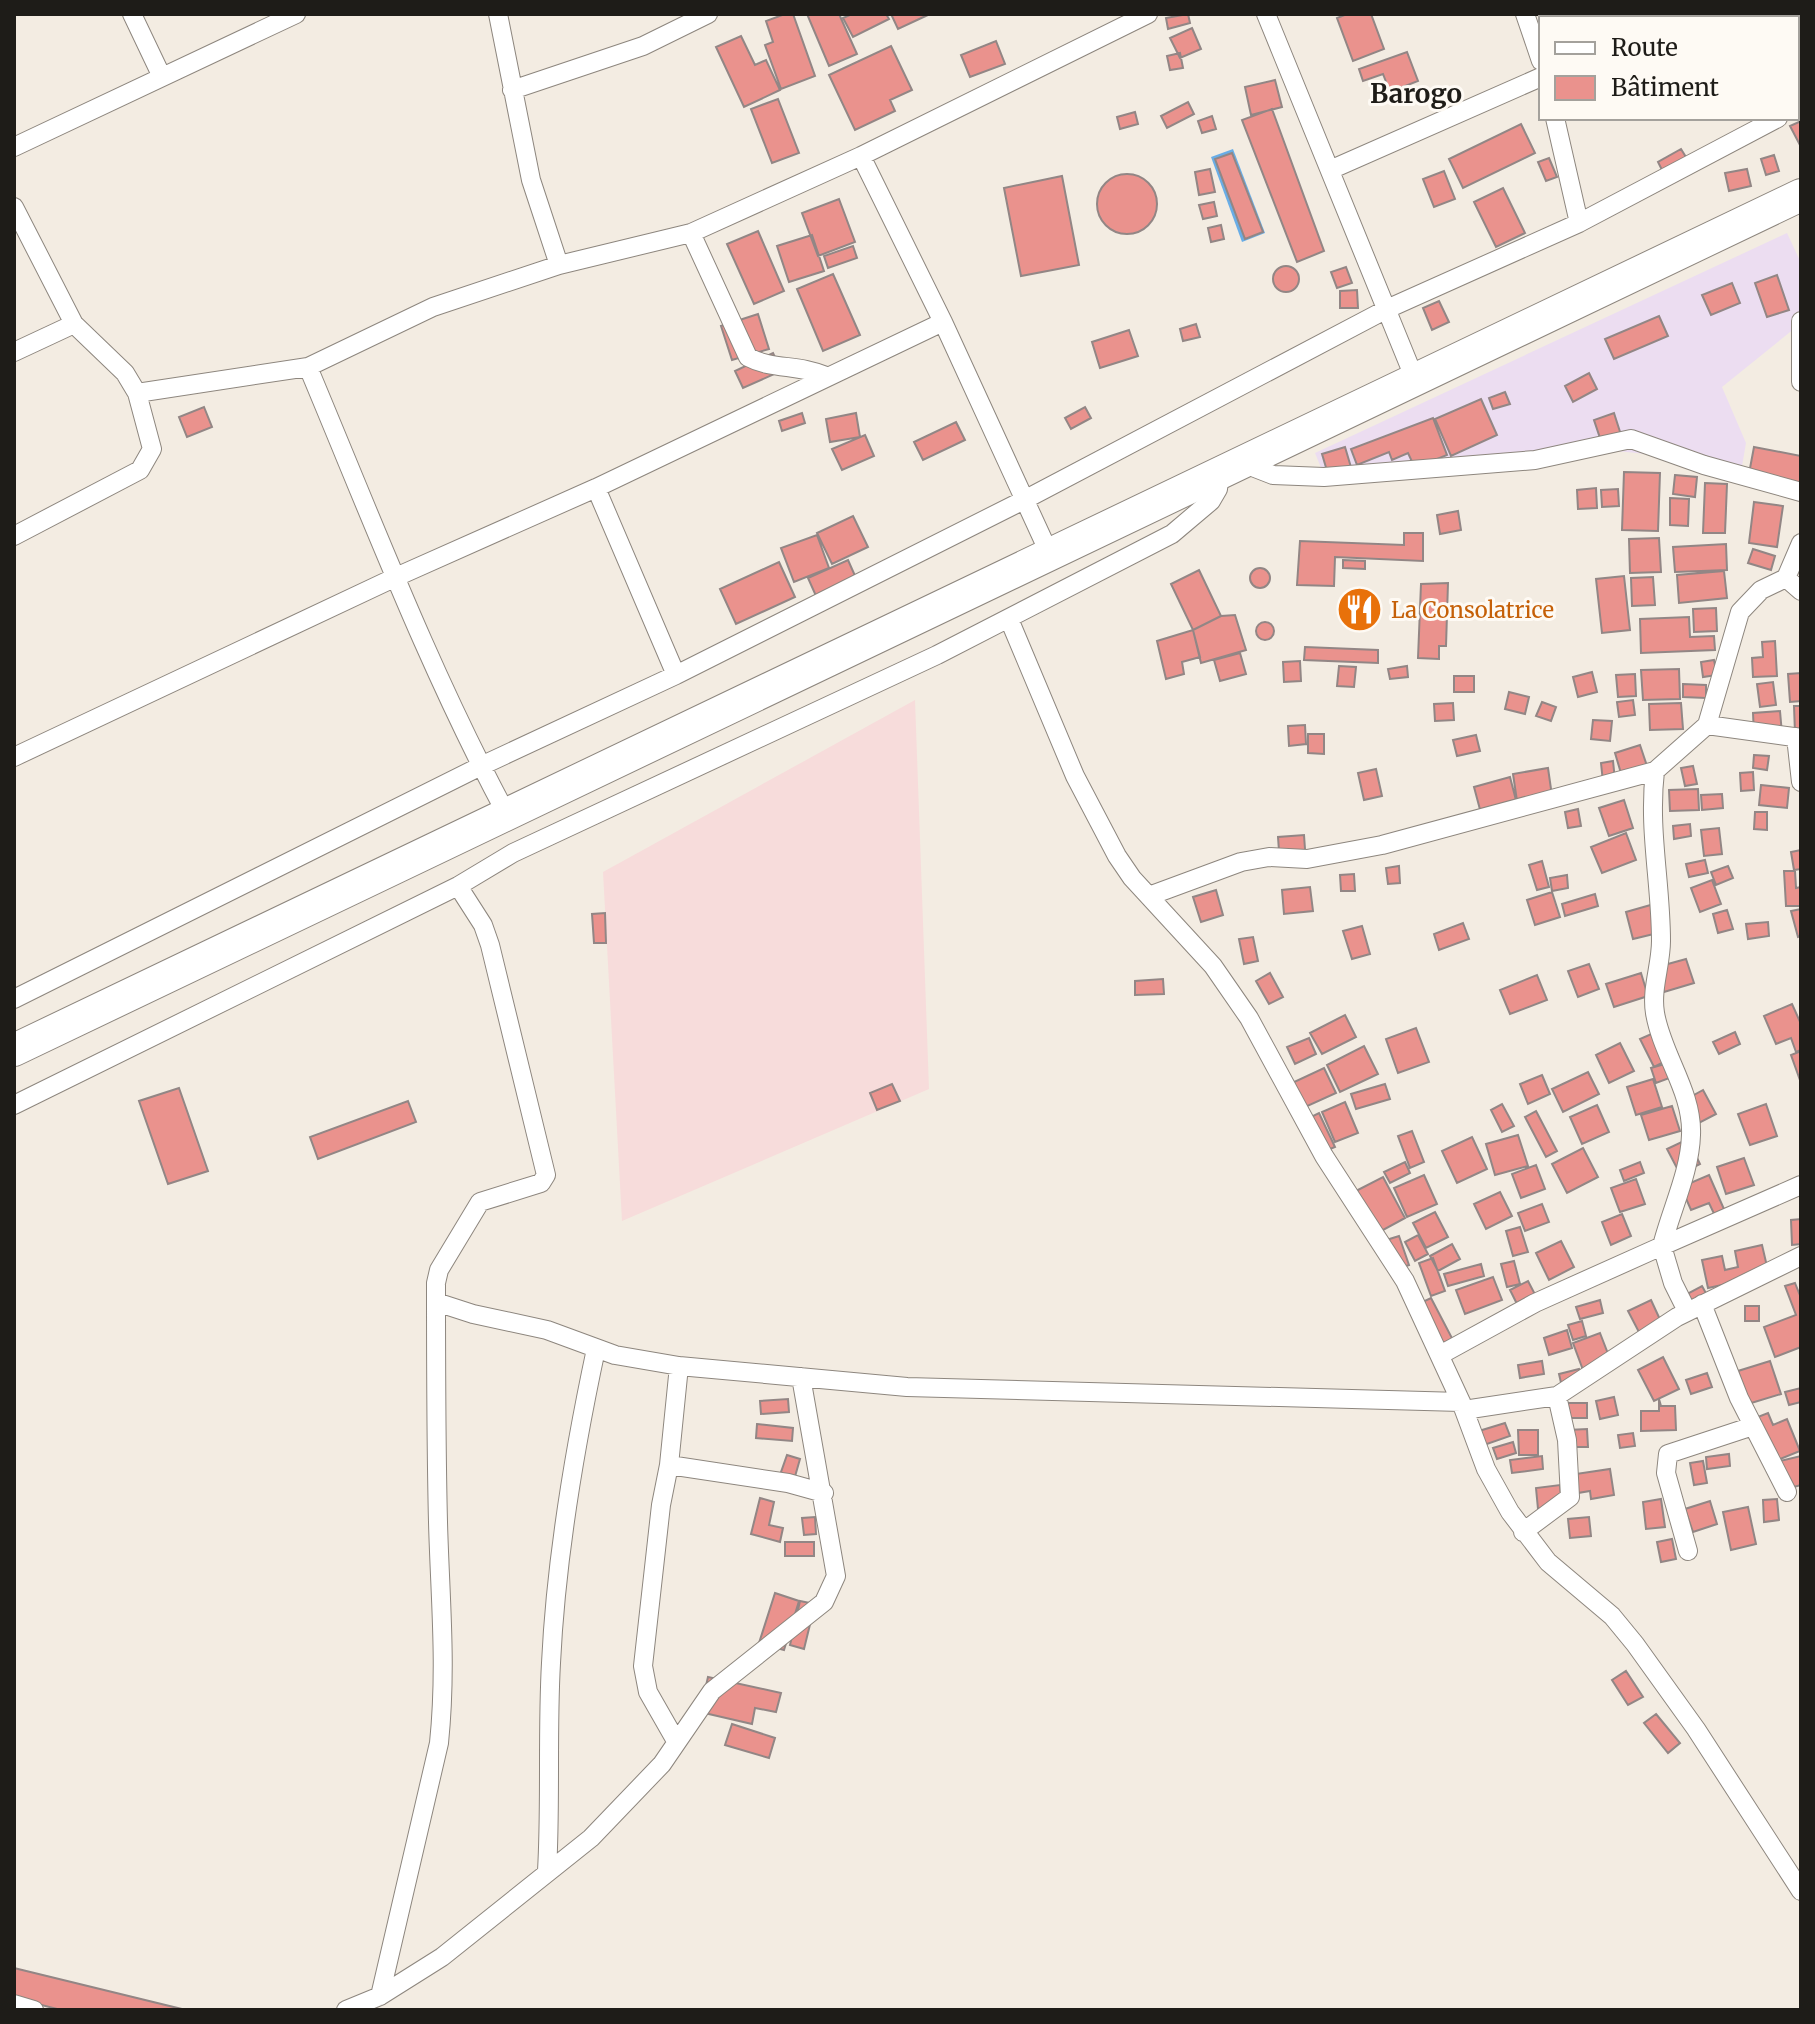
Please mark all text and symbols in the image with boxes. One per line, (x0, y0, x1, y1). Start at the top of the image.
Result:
legend (1539, 16, 1799, 120)
text: Route (1611, 32, 1678, 63)
text: Bâtiment (1611, 72, 1720, 103)
district label: Barogo (1370, 77, 1462, 110)
restaurant icon: La Consolatrice (1336, 586, 1384, 634)
place label: La Consolatrice (1391, 596, 1554, 624)

